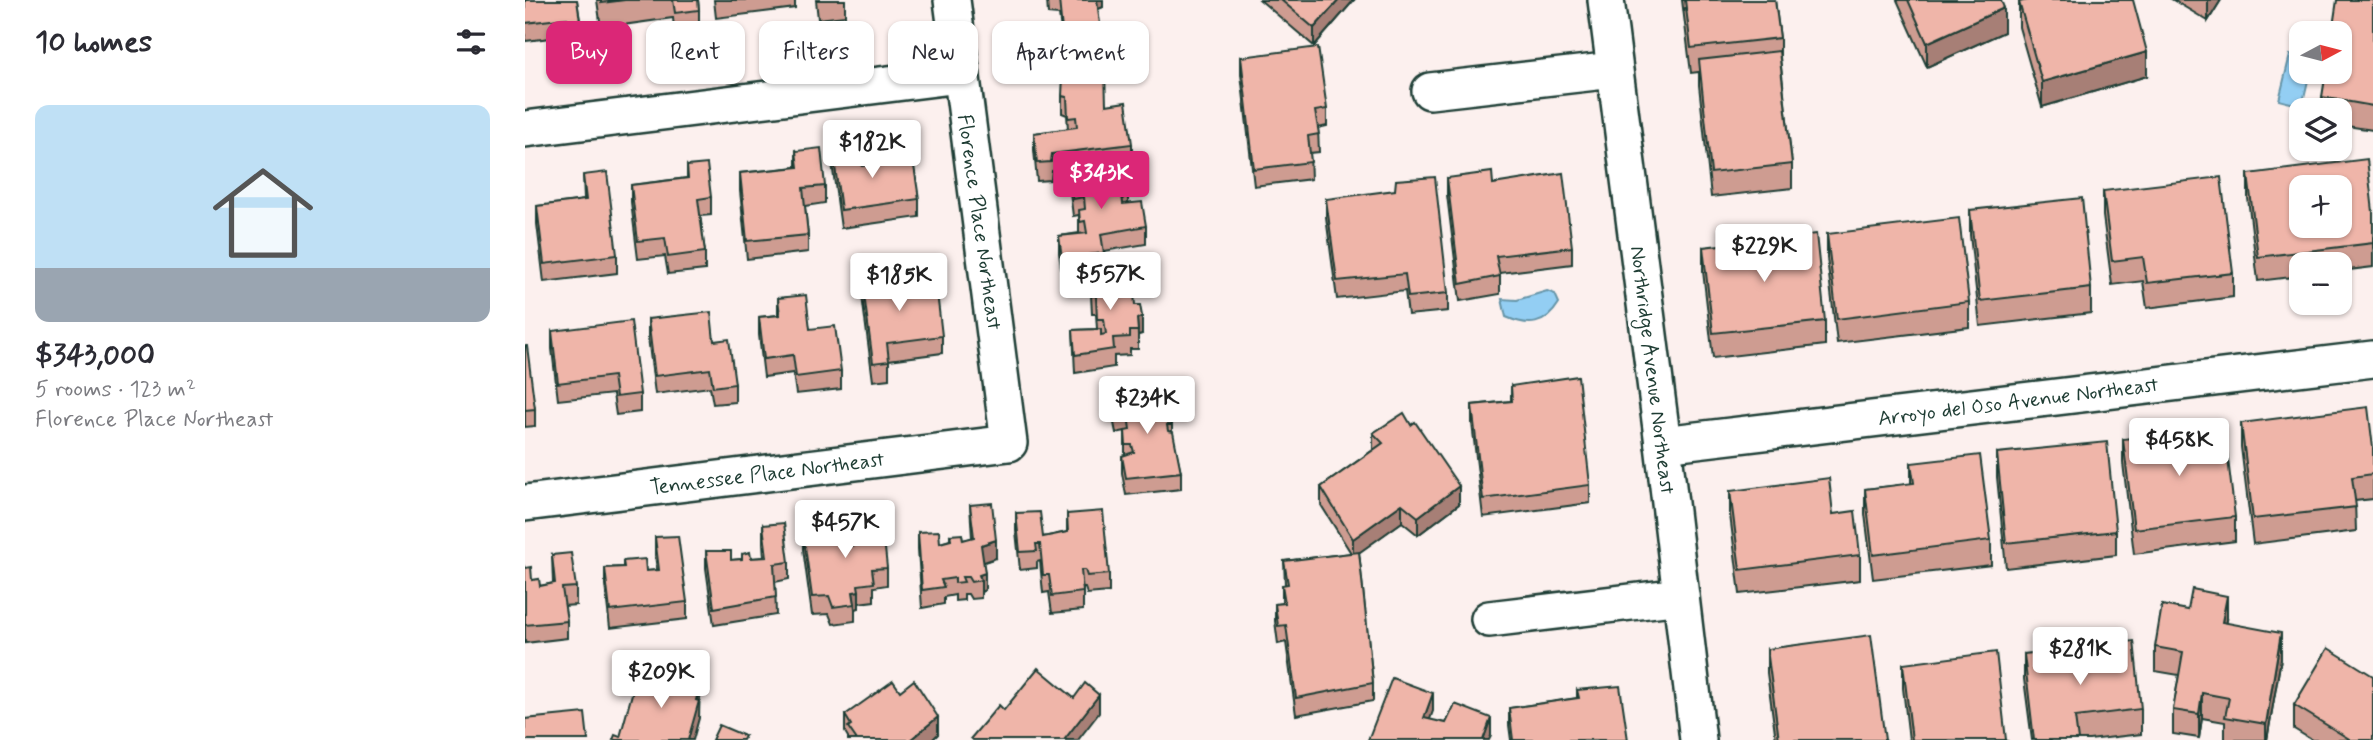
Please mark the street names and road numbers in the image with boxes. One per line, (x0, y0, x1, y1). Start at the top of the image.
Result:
street label: Florence Place Northeast (950, 112, 1008, 332)
street label: Northridge Avenue Northeast (1622, 244, 1681, 497)
street label: Arroyo del Oso Avenue Northeast (1876, 371, 2160, 433)
street label: Tennessee Place Northeast (648, 446, 886, 502)

